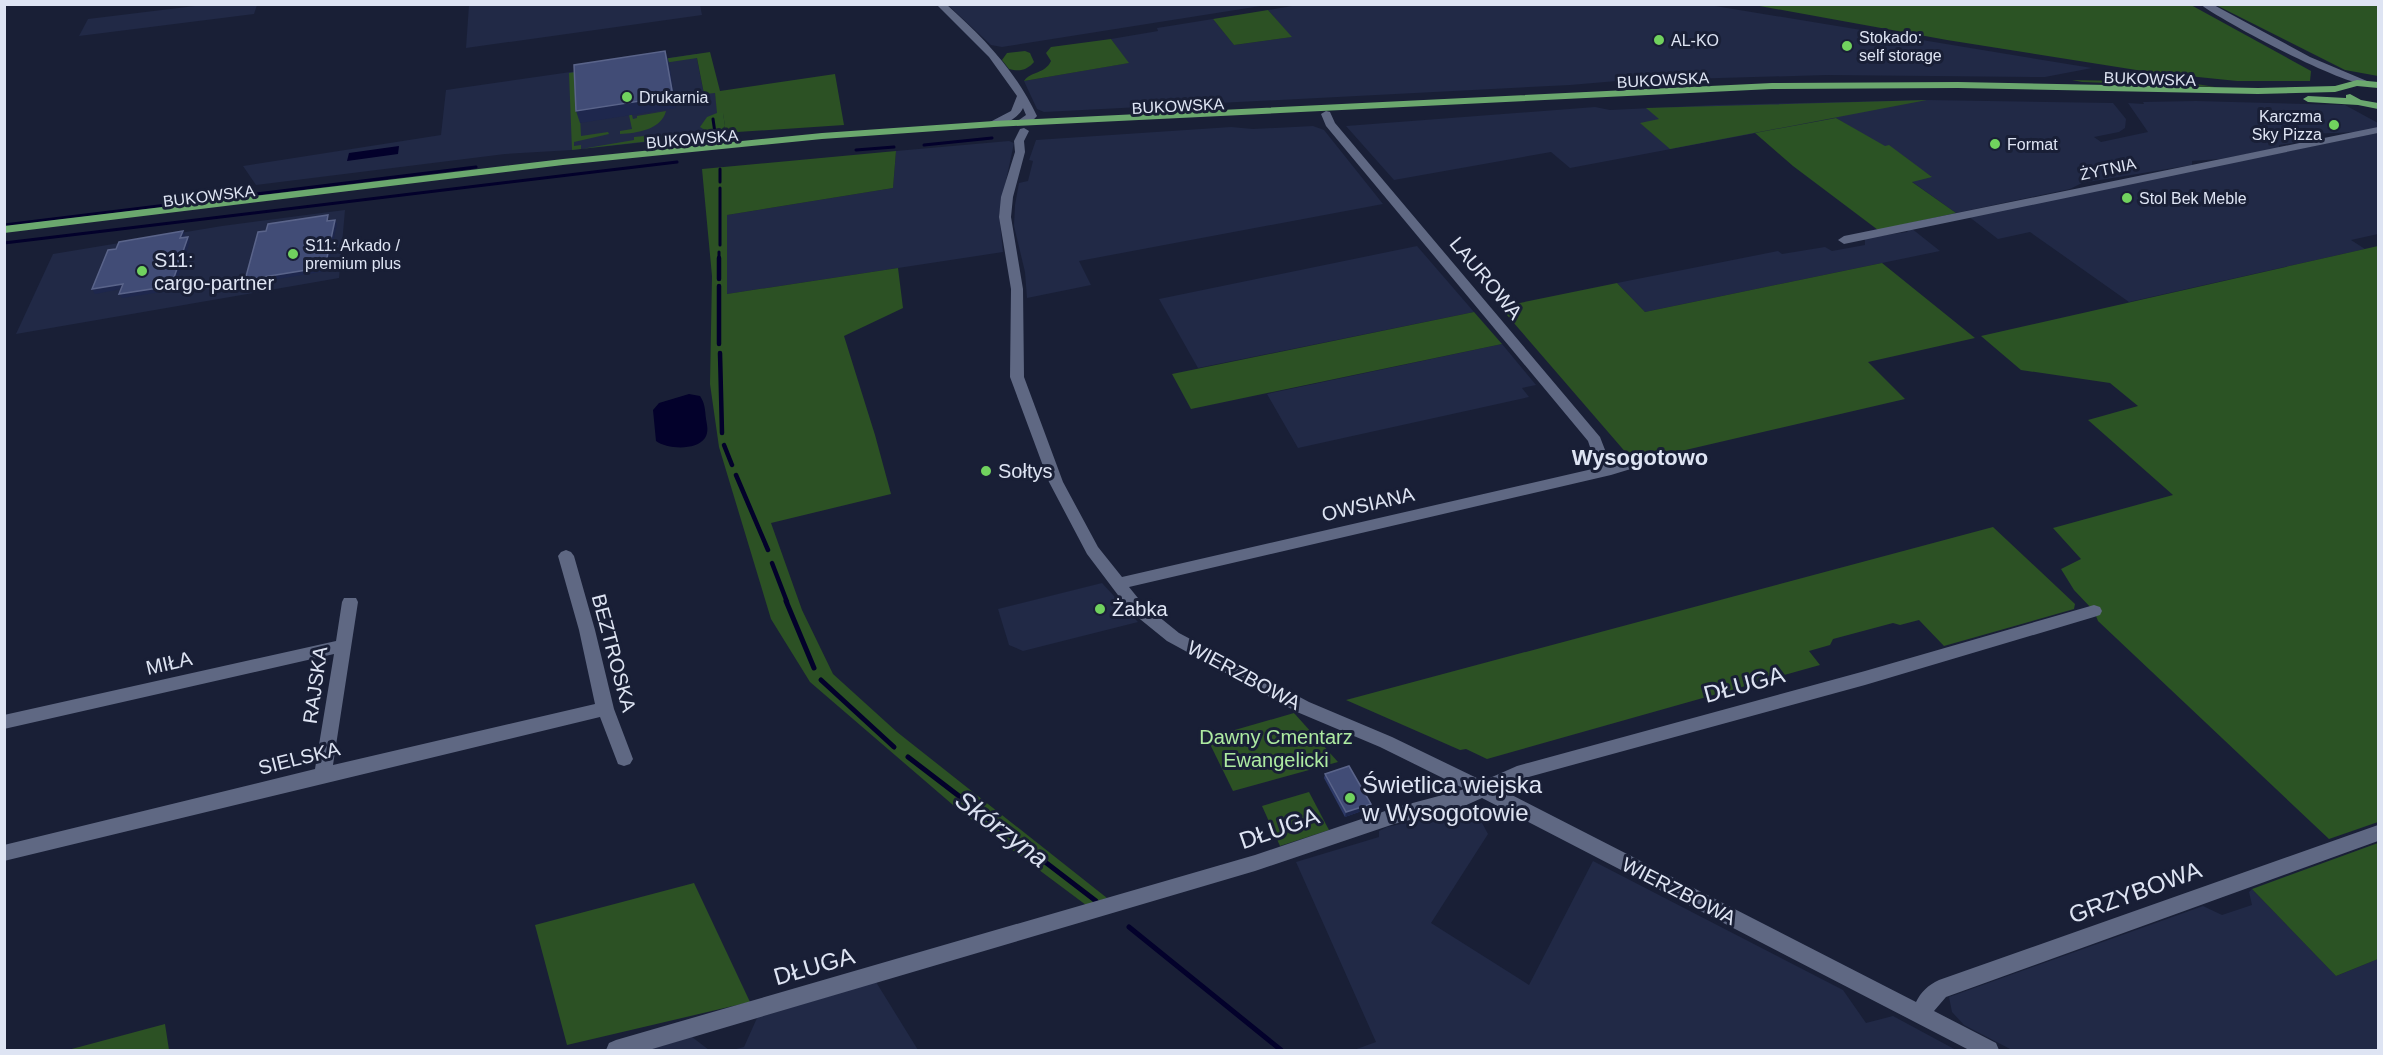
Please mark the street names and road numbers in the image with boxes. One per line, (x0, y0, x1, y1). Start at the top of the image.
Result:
street label: BUKOWSKA (1616, 69, 1710, 91)
street label: BUKOWSKA (2103, 69, 2197, 89)
street label: BUKOWSKA (1131, 95, 1225, 117)
street label: BUKOWSKA (645, 126, 739, 151)
street label: ŻYTNIA (2078, 154, 2138, 183)
street label: BUKOWSKA (162, 182, 256, 210)
street label: LAUROWA (1445, 232, 1527, 324)
street label: OWSIANA (1320, 483, 1417, 525)
street label: BEZTROSKA (588, 592, 640, 715)
street label: WIERZBOWA (1184, 636, 1305, 714)
street label: RAJSKA (299, 644, 331, 725)
street label: MIŁA (144, 647, 195, 679)
street label: DŁUGA (1701, 660, 1787, 708)
street label: SIELSKA (256, 737, 343, 779)
street label: DŁUGA (1236, 802, 1322, 854)
street label: WIERZBOWA (1618, 853, 1740, 929)
street label: GRZYBOWA (2065, 856, 2205, 928)
street label: DŁUGA (771, 942, 857, 990)

